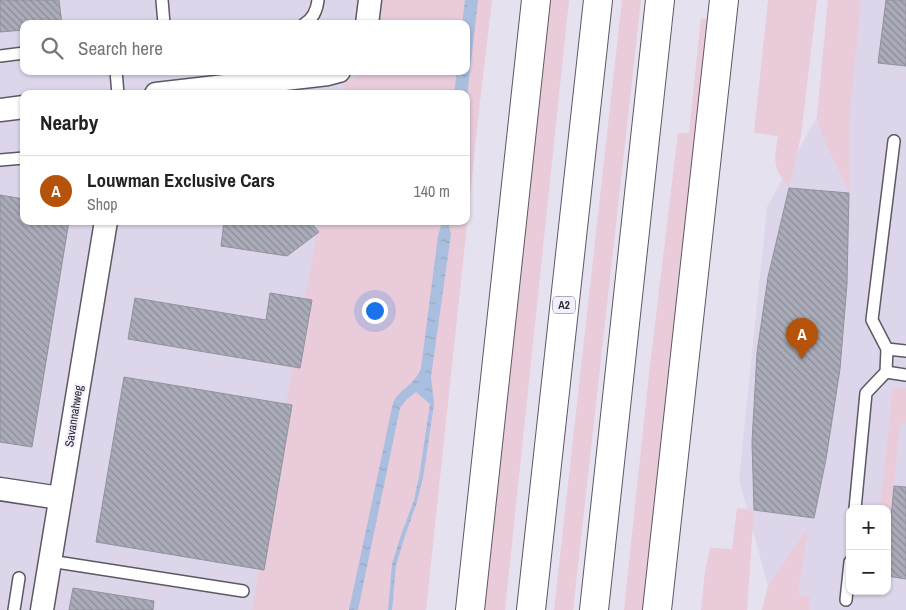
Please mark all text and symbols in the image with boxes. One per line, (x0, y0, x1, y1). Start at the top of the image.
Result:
search box (20, 20, 470, 75)
icon: search (38, 34, 66, 62)
text: Search here (78, 35, 163, 61)
text: Nearby (40, 108, 98, 137)
text: Louwman Exclusive Cars (87, 167, 275, 193)
text: A (51, 180, 61, 202)
text: 140 m (414, 180, 450, 202)
text: Shop (87, 193, 118, 215)
road number: A2 (553, 296, 575, 314)
your location (362, 298, 388, 324)
pin: A (786, 318, 818, 359)
street label: Savannahweg (61, 383, 87, 448)
map controls (846, 505, 891, 595)
button: + (846, 505, 891, 550)
button: − (846, 550, 891, 595)

